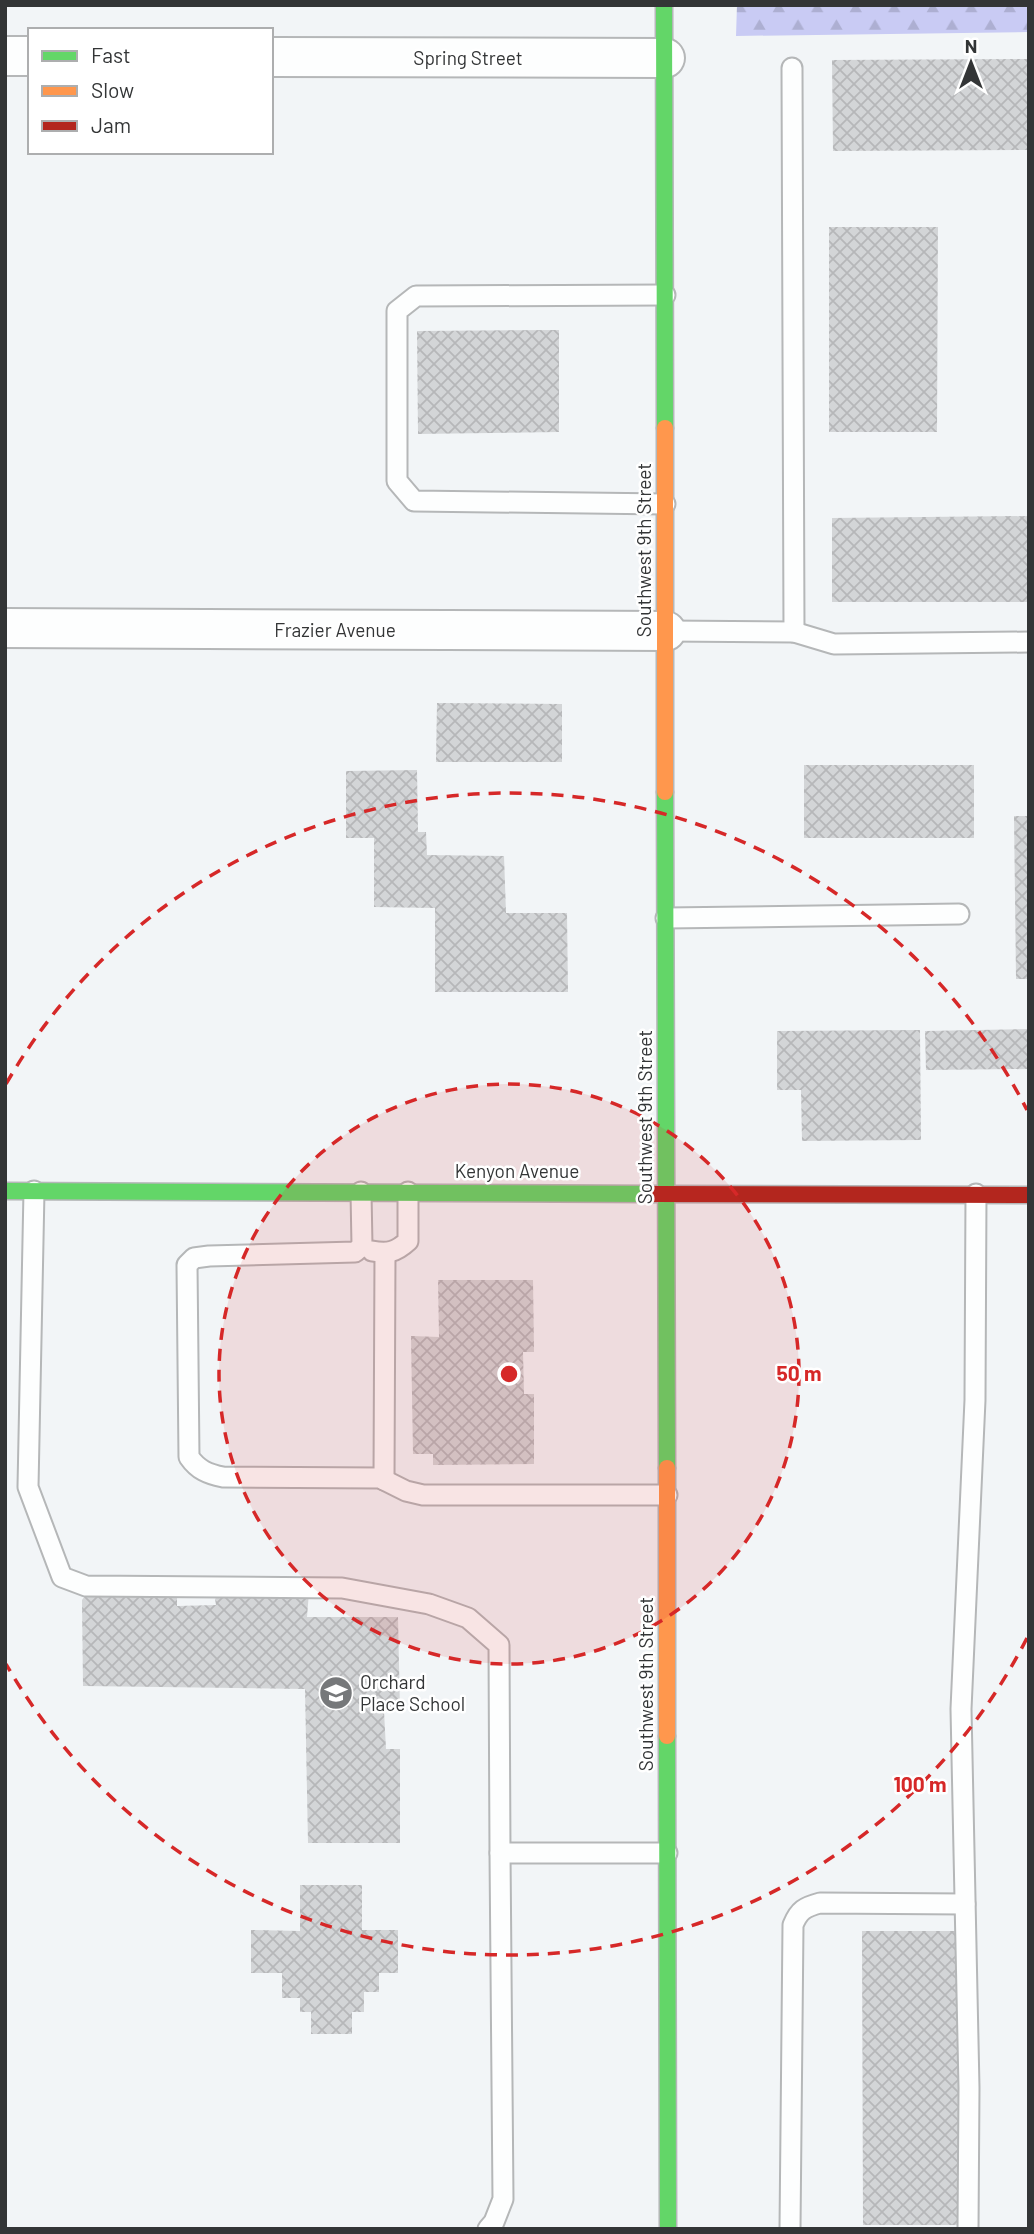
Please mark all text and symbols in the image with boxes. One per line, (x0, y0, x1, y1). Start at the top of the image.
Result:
legend (28, 28, 273, 154)
north arrow (936, 28, 1006, 98)
text: N (965, 34, 977, 57)
text: Fast (91, 42, 131, 67)
street label: Spring Street (413, 46, 523, 69)
text: Slow (91, 77, 134, 102)
text: Jam (91, 112, 131, 137)
street label: Southwest 9th Street (632, 463, 655, 637)
street label: Frazier Avenue (274, 618, 396, 641)
street label: Southwest 9th Street (633, 1030, 656, 1204)
street label: Kenyon Avenue (455, 1159, 579, 1182)
text: 50 m (776, 1360, 822, 1385)
centre of rings (497, 1362, 521, 1386)
street label: Southwest 9th Street (634, 1597, 657, 1771)
place label: Orchard Place School (360, 1670, 465, 1715)
school or university icon: Orchard Place School (317, 1674, 355, 1712)
text: 100 m (893, 1771, 947, 1796)

